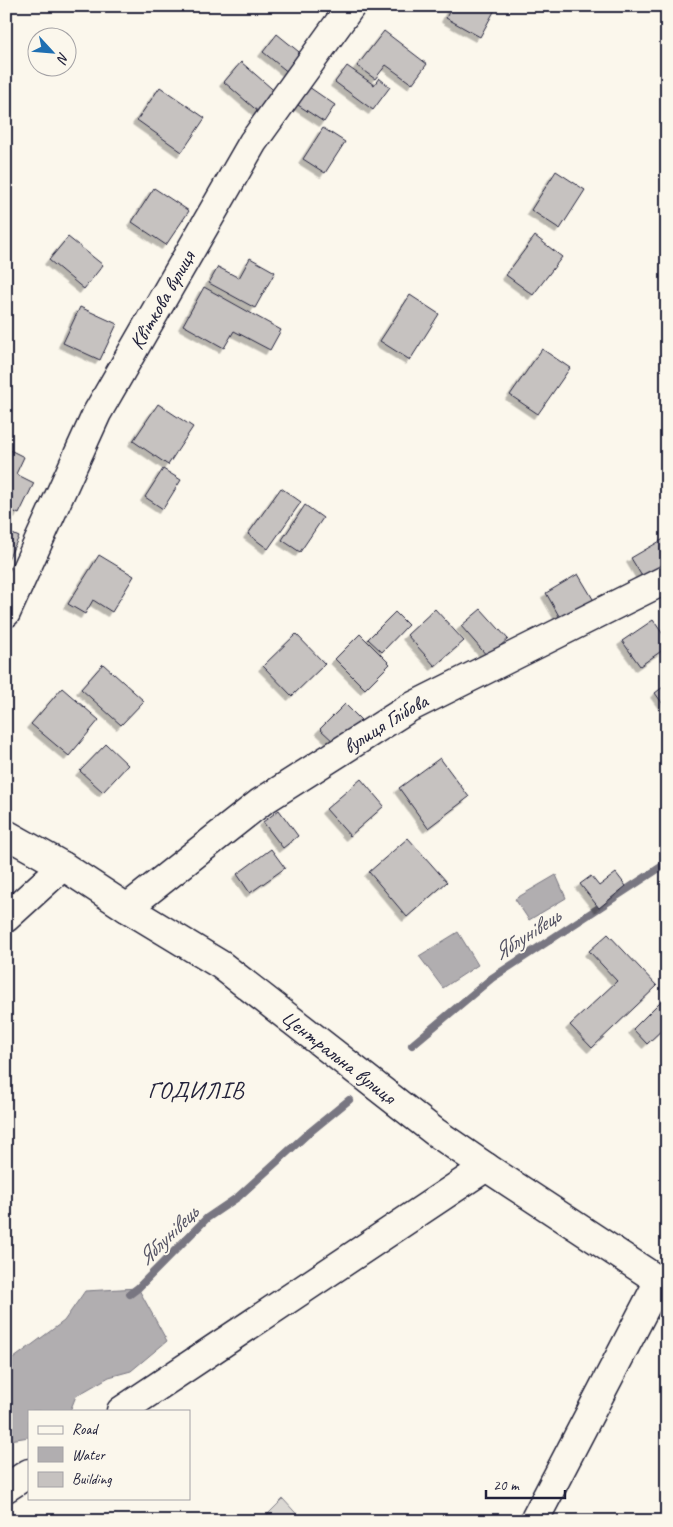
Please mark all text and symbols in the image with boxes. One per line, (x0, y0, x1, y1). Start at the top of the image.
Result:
north arrow (28, 28, 78, 78)
text: N (53, 50, 73, 67)
street label: Квіткова вулиця (123, 245, 201, 354)
street label: вулиця Глібова (338, 687, 434, 760)
water label: Яблунівець (488, 902, 567, 967)
street label: Центральна вулиця (276, 1004, 403, 1111)
district label: ГОДИЛІВ (148, 1075, 245, 1105)
water label: Яблунівець (131, 1198, 206, 1272)
legend (28, 1410, 190, 1500)
text: Road (72, 1420, 99, 1439)
text: Water (72, 1446, 106, 1465)
scale bar (486, 1467, 564, 1499)
text: Building (72, 1470, 112, 1489)
text: 20 m (493, 1476, 520, 1495)

